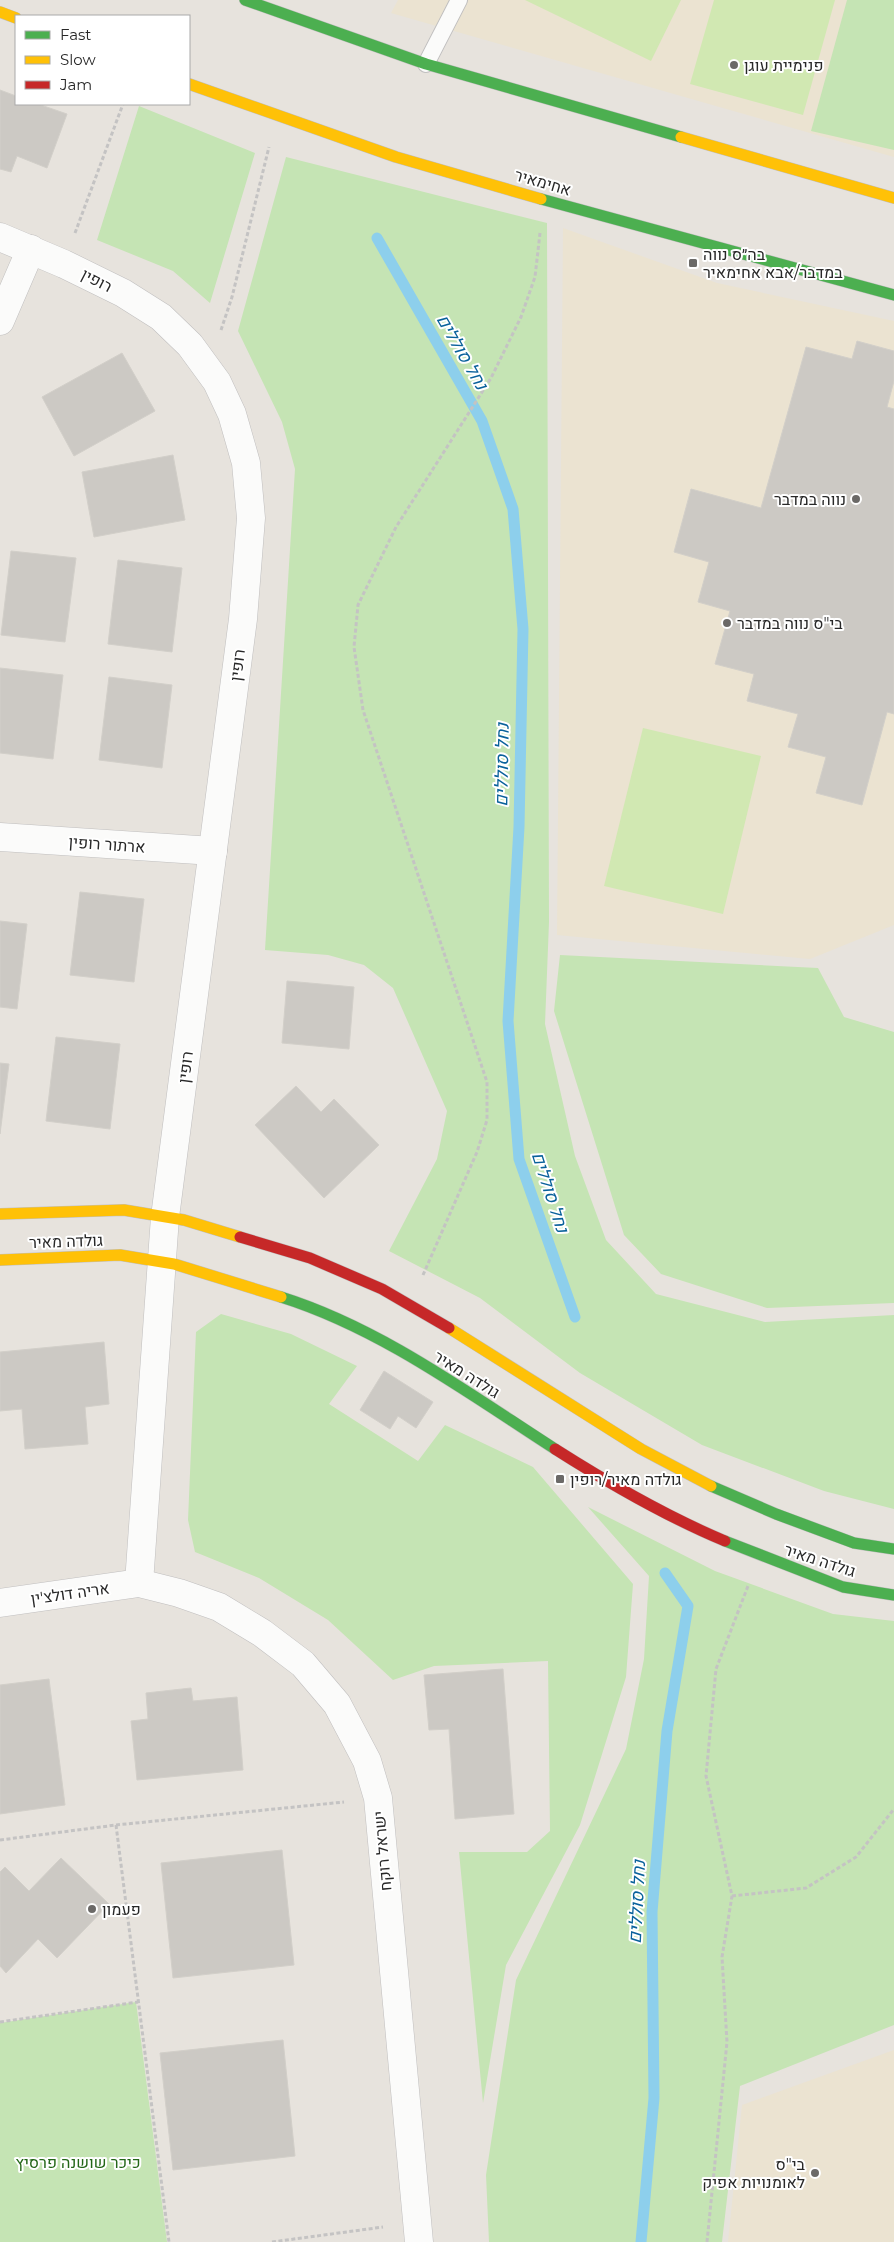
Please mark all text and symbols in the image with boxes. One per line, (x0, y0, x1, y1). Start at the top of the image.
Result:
legend (15, 15, 190, 105)
text: Fast (60, 25, 91, 44)
text: Slow (60, 50, 96, 69)
place label: פנימיית עוגן (744, 56, 823, 75)
marker: פנימיית עוגן (728, 59, 740, 71)
text: Jam (59, 75, 92, 94)
street label: אחימאיר (512, 165, 573, 200)
place label: בה״ס נווה במדבר/אבא אחימאיר (703, 245, 843, 282)
marker: בה״ס נווה במדבר/אבא אחימאיר (687, 257, 699, 269)
street label: רופין (78, 265, 115, 296)
water label: נחל סוללים (432, 310, 493, 395)
place label: נווה במדבר (774, 490, 846, 509)
marker: נווה במדבר (850, 493, 862, 505)
place label: בי"ס נווה במדבר (737, 614, 843, 633)
marker: בי"ס נווה במדבר (721, 617, 733, 629)
street label: רופין (226, 648, 249, 682)
water label: נחל סוללים (490, 722, 514, 807)
street label: ארתור רופין (68, 832, 146, 857)
street label: רופין (174, 1050, 197, 1084)
water label: נחל סוללים (527, 1149, 574, 1237)
street label: גולדה מאיר (29, 1231, 103, 1252)
street label: גולדה מאיר (430, 1347, 503, 1402)
place label: גולדה מאיר/רופין (570, 1470, 682, 1489)
marker: גולדה מאיר/רופין (554, 1473, 566, 1485)
street label: גולדה מאיר (782, 1540, 858, 1581)
street label: אריה דולצ'ין (30, 1579, 111, 1608)
street label: ישראל רוקח (370, 1810, 395, 1892)
water label: נחל סוללים (624, 1858, 650, 1944)
place label: פעמון (102, 1900, 141, 1919)
marker: פעמון (86, 1903, 98, 1915)
park label: כיכר שושנה פרסיץ (15, 2153, 141, 2172)
place label: בי"ס לאומנויות אפיק (702, 2155, 806, 2192)
marker: בי"ס לאומנויות אפיק (809, 2167, 821, 2179)

